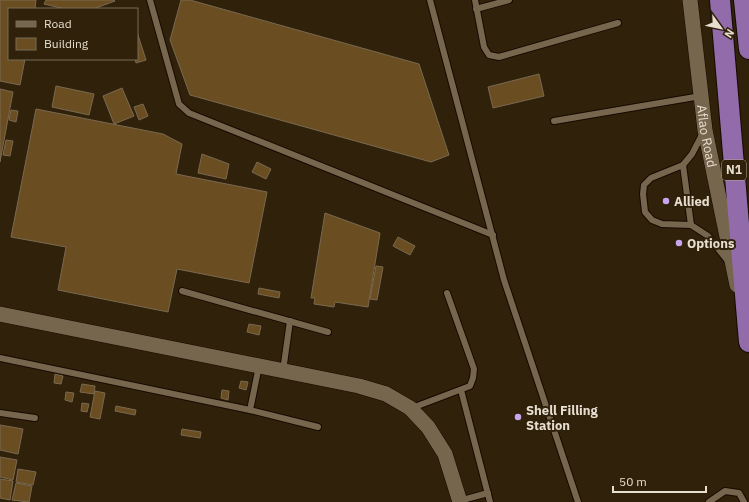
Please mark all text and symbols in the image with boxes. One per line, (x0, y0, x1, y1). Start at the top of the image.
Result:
legend (8, 8, 138, 60)
north arrow (701, 8, 741, 48)
text: Road (44, 16, 72, 31)
text: N (721, 26, 737, 41)
text: Building (44, 36, 89, 51)
street label: Aflao Road (693, 104, 720, 169)
road number: N1 (722, 160, 746, 180)
place label: Allied (674, 193, 710, 210)
marker: Allied (661, 196, 671, 206)
place label: Options (687, 235, 735, 252)
marker: Options (674, 238, 684, 248)
place label: Shell Filling Station (526, 402, 599, 434)
marker: Shell Filling Station (513, 412, 523, 422)
scale bar (613, 468, 706, 494)
text: 50 m (619, 474, 647, 489)

